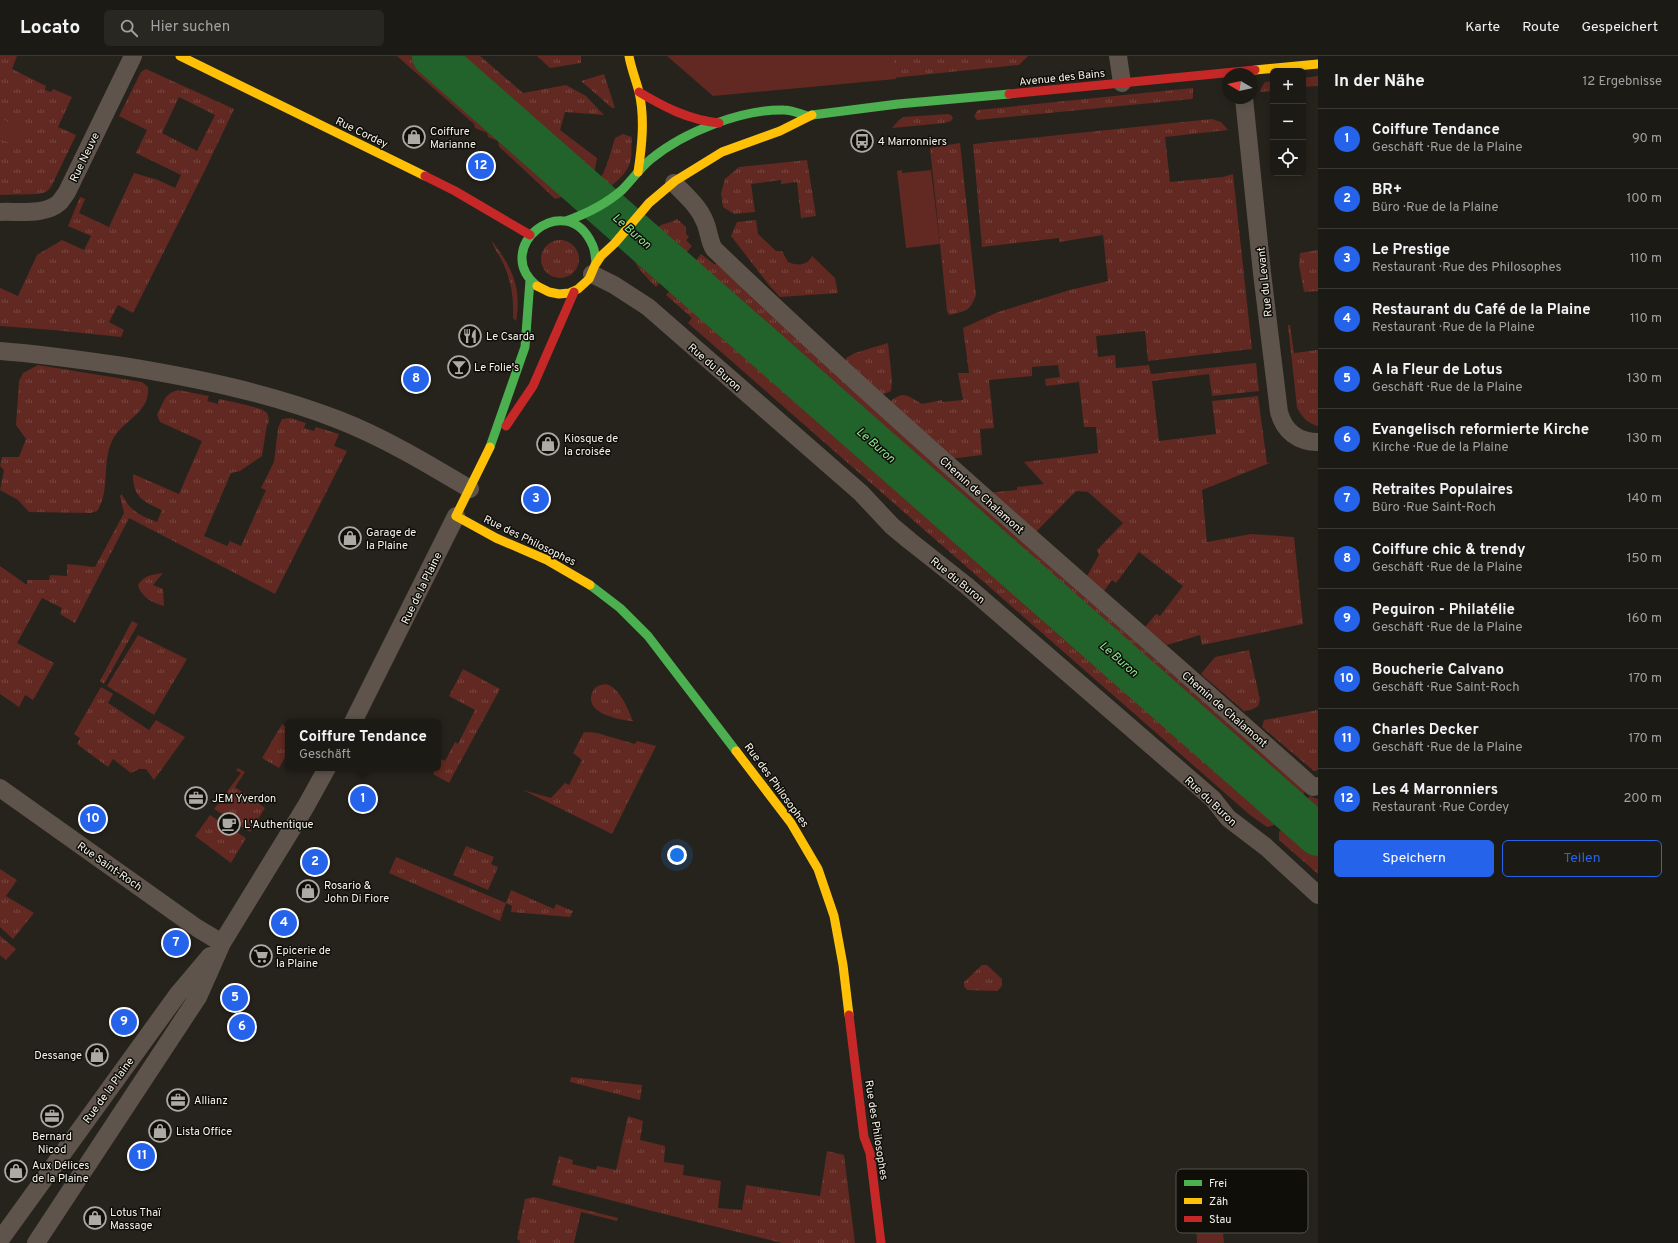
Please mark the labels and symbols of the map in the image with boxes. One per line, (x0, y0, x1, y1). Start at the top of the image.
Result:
street label: Avenue des Bains (1018, 67, 1106, 89)
north arrow (1222, 68, 1258, 104)
street label: Rue Cordey (333, 114, 390, 152)
shop icon: Coiffure Marianne (401, 124, 427, 150)
place label: Coiffure Marianne (430, 125, 476, 152)
bus stop icon: 4 Marronniers (849, 128, 875, 154)
street label: Rue Neuve (67, 130, 103, 184)
place label: 4 Marronniers (878, 135, 947, 149)
pin: 12 (468, 151, 494, 181)
water label: Le Buron (609, 210, 654, 253)
street label: Rue du Levant (1254, 246, 1276, 318)
restaurant icon: Le Csarda (457, 323, 483, 349)
place label: Le Csarda (486, 330, 535, 344)
street label: Rue du Buron (685, 341, 744, 395)
bar icon: Le Folie's (446, 354, 472, 380)
place label: Le Folie's (474, 361, 519, 375)
pin: 8 (403, 364, 429, 394)
water label: Le Buron (853, 424, 898, 467)
shop icon: Kiosque de la croisée (535, 431, 561, 457)
place label: Kiosque de la croisée (564, 432, 618, 459)
street label: Chemin de Chalamont (936, 454, 1026, 537)
pin: 3 (523, 484, 549, 514)
street label: Rue des Philosophes (481, 512, 578, 569)
shop icon: Garage de la Plaine (337, 525, 363, 551)
place label: Garage de la Plaine (366, 526, 416, 553)
street label: Rue de la Plaine (398, 550, 445, 627)
street label: Rue du Buron (927, 554, 988, 607)
water label: Le Buron (1096, 638, 1141, 681)
street label: Chemin de Chalamont (1179, 669, 1270, 751)
street label: Rue des Philosophes (741, 741, 812, 831)
street label: Rue du Buron (1181, 774, 1239, 830)
pin: 1 (350, 784, 376, 814)
office icon: JEM Yverdon (183, 785, 209, 811)
place label: JEM Yverdon (212, 792, 276, 806)
pin: 10 (80, 804, 106, 834)
cafe icon: L'Authentique (216, 811, 242, 837)
place label: L'Authentique (244, 818, 314, 832)
street label: Rue Saint-Roch (74, 839, 145, 894)
your location (667, 845, 687, 865)
pin: 2 (302, 847, 328, 877)
shop icon: Rosario & John Di Fiore (295, 878, 321, 904)
place label: Rosario & John Di Fiore (324, 879, 389, 906)
pin: 4 (271, 908, 297, 938)
pin: 7 (163, 928, 189, 958)
supermarket icon: Epicerie de la Plaine (248, 943, 274, 969)
place label: Epicerie de la Plaine (276, 944, 331, 971)
pin: 5 (222, 983, 248, 1013)
pin: 9 (111, 1007, 137, 1037)
pin: 6 (229, 1012, 255, 1042)
shop icon: Dessange (84, 1042, 110, 1068)
place label: Dessange (34, 1049, 82, 1063)
street label: Rue de la Plaine (80, 1055, 138, 1126)
street label: Rue des Philosophes (861, 1079, 891, 1181)
office icon: Allianz (165, 1087, 191, 1113)
place label: Allianz (194, 1094, 228, 1108)
office icon: Bernard Nicod (39, 1103, 65, 1129)
shop icon: Lista Office (147, 1118, 173, 1144)
place label: Lista Office (176, 1125, 232, 1139)
place label: Bernard Nicod (32, 1130, 72, 1157)
pin: 11 (129, 1141, 155, 1171)
shop icon: Aux Délices de la Plaine (3, 1158, 29, 1184)
place label: Aux Délices de la Plaine (32, 1159, 90, 1186)
legend (1176, 1169, 1308, 1233)
text: Frei (1209, 1177, 1227, 1191)
text: Zäh (1209, 1195, 1228, 1209)
shop icon: Lotus Thaï Massage (82, 1205, 108, 1231)
place label: Lotus Thaï Massage (110, 1206, 161, 1233)
text: Stau (1209, 1213, 1232, 1227)

